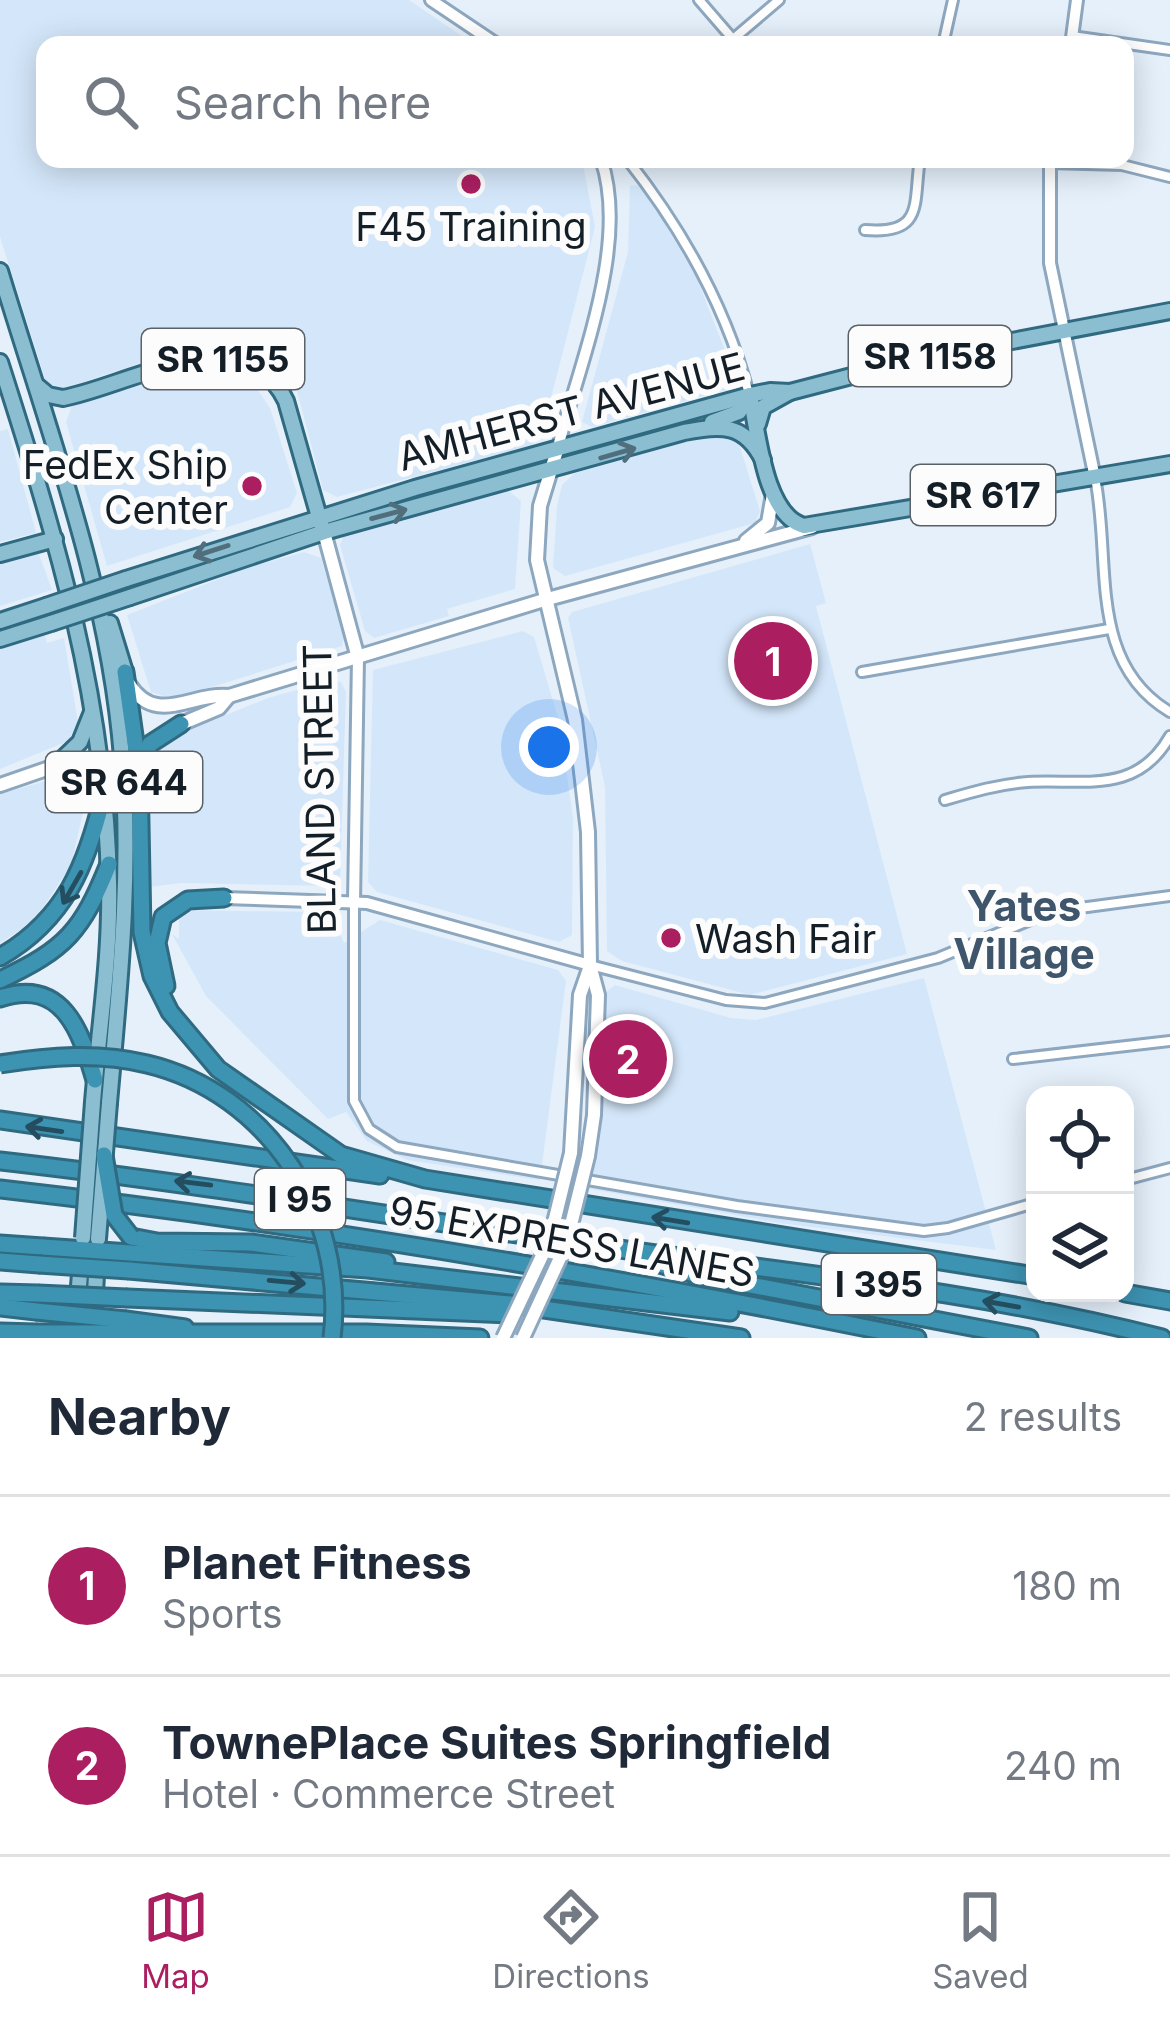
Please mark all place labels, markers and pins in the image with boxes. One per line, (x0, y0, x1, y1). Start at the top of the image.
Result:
marker: F45 Training (458, 171, 484, 197)
place label: F45 Training (355, 203, 587, 250)
place label: FedEx Ship Center (23, 441, 228, 533)
marker: FedEx Ship Center (239, 473, 265, 499)
pin: 1 (734, 616, 812, 706)
place label: Wash Fair (695, 915, 876, 962)
marker: Wash Fair (658, 925, 684, 951)
pin: 2 (589, 1014, 667, 1104)

